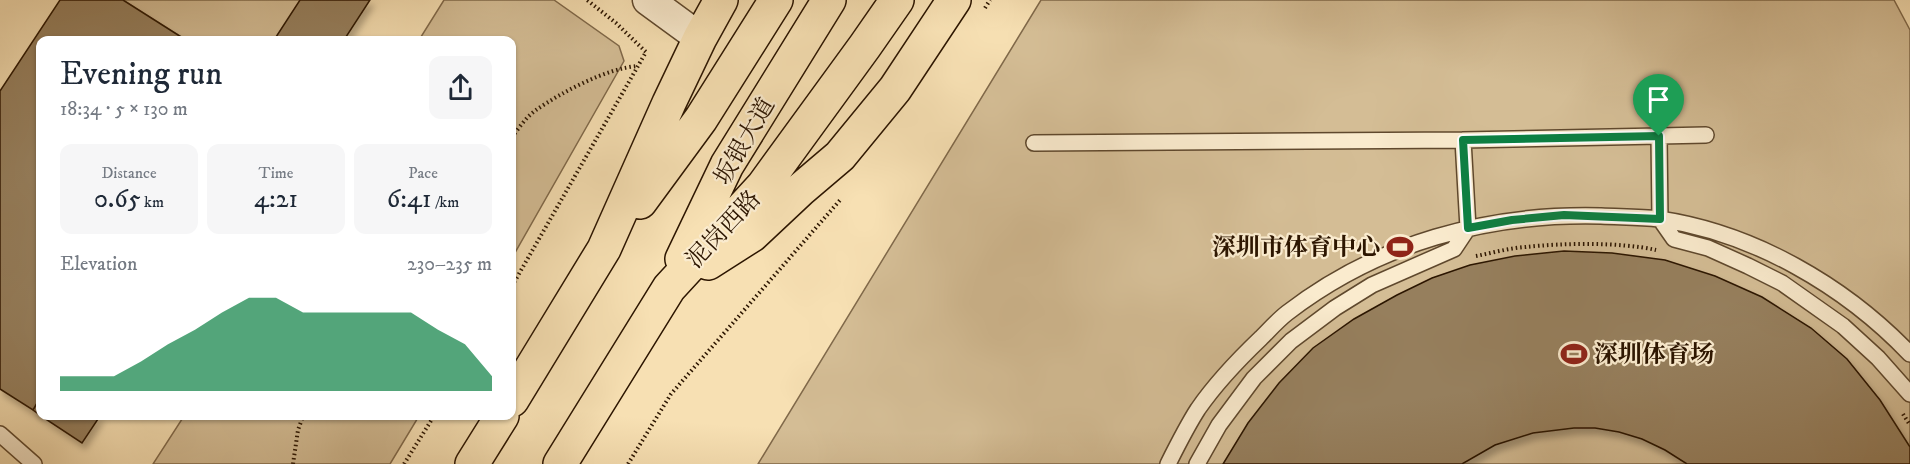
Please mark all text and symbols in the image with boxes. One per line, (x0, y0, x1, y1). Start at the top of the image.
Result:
text: Evening run (60, 54, 222, 95)
button: share (429, 56, 492, 119)
pin (1633, 74, 1684, 136)
icon: arrive (1642, 83, 1675, 116)
street label: 坂银大道 (708, 92, 782, 191)
text: 18:34 · 5 × 130 m (60, 97, 188, 122)
text: Distance (101, 163, 157, 183)
text: Time (259, 163, 293, 183)
text: Pace (408, 163, 438, 183)
text: 0.65 (94, 183, 141, 216)
text: 4:21 (254, 183, 298, 216)
text: 6:41 (387, 183, 432, 216)
street label: 泥岗西路 (680, 184, 767, 275)
text: km (141, 192, 164, 212)
text: /km (432, 192, 459, 212)
sports icon: 深圳市体育中心 (1385, 232, 1415, 262)
place label: 深圳市体育中心 (1212, 233, 1380, 263)
text: Elevation (60, 252, 137, 277)
text: 230–235 m (407, 252, 492, 277)
sports icon: 深圳体育场 (1559, 339, 1589, 369)
place label: 深圳体育场 (1594, 340, 1714, 370)

